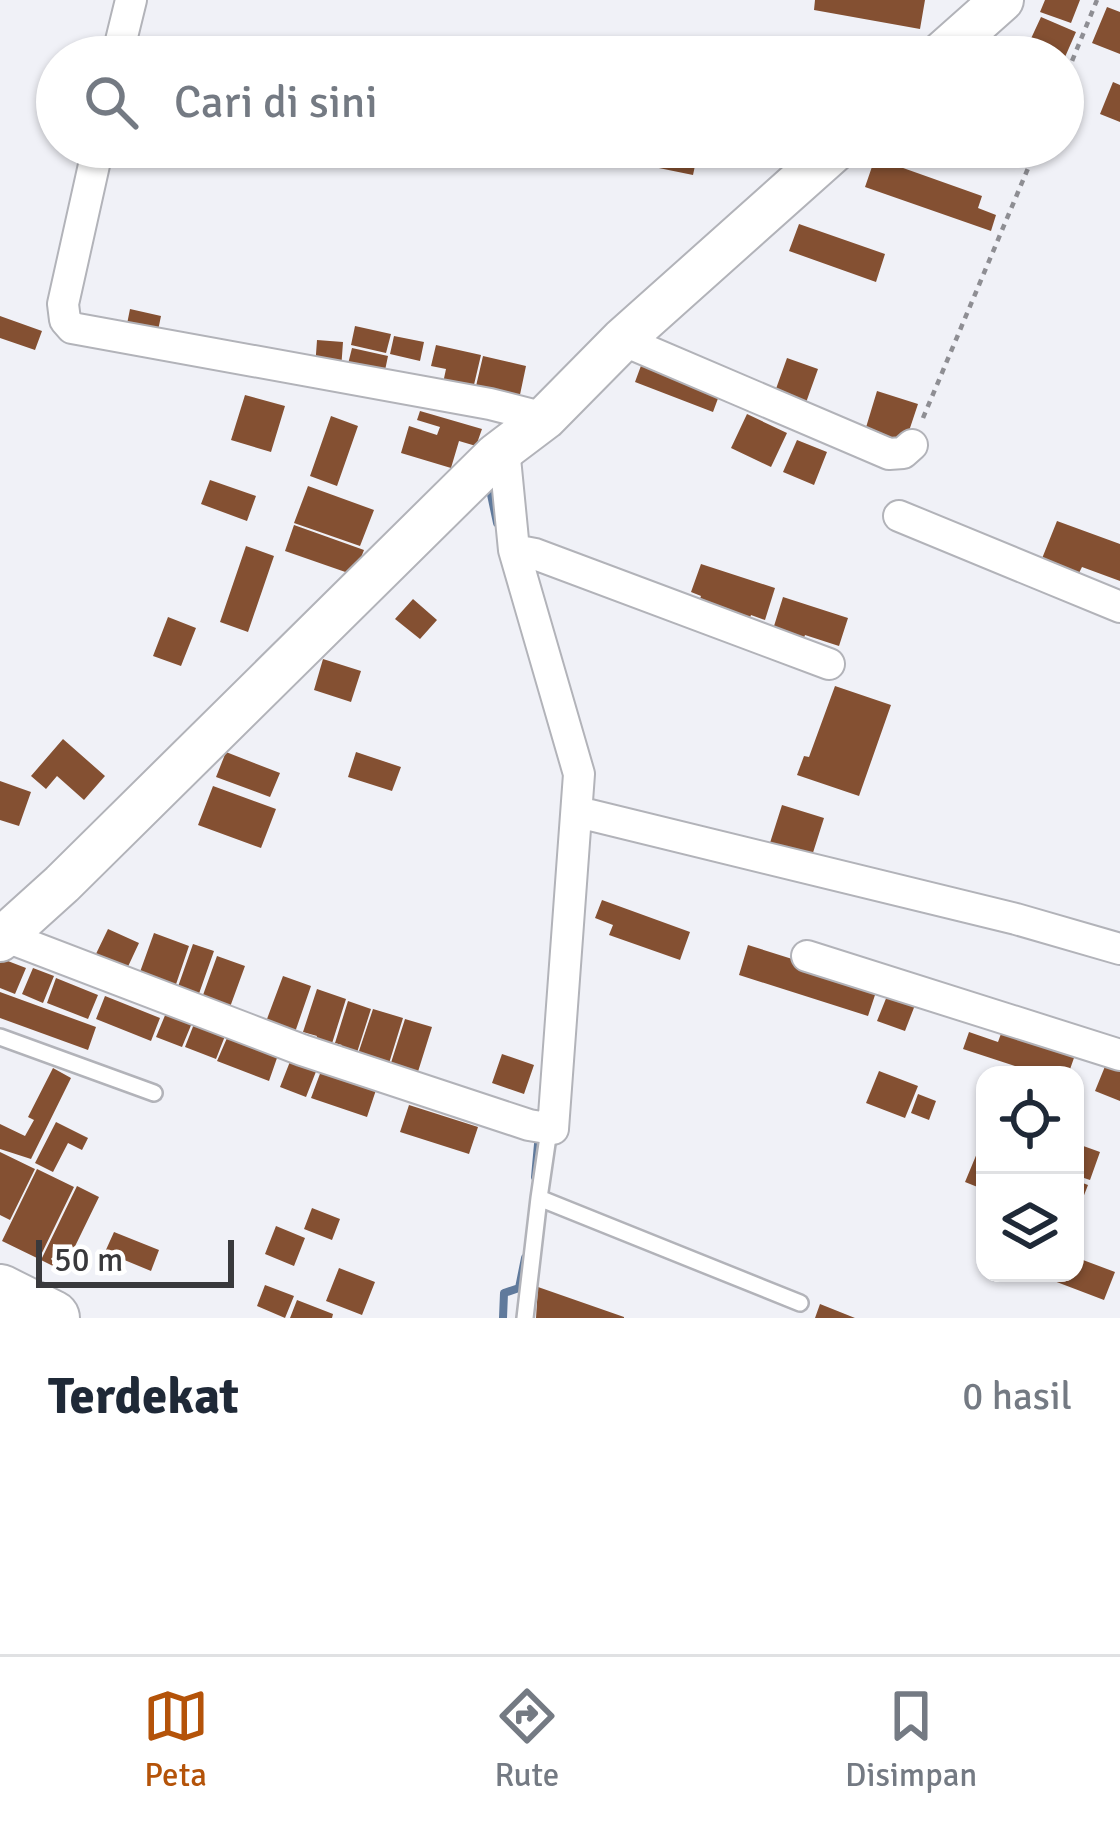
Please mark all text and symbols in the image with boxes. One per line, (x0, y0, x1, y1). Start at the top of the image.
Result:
search box (36, 36, 1084, 168)
icon: search (78, 69, 144, 135)
text: Cari di sini (174, 75, 378, 130)
map controls (976, 1066, 1084, 1282)
button: locate (976, 1066, 1084, 1174)
button: layers (976, 1174, 1084, 1282)
scale bar (36, 1234, 234, 1287)
text: 50 m (54, 1240, 123, 1281)
text: Terdekat (48, 1365, 239, 1428)
text: 0 hasil (962, 1372, 1072, 1420)
tab: Peta (143, 1683, 209, 1796)
tab: Rute (494, 1683, 560, 1796)
tab: Disimpan (845, 1683, 977, 1796)

